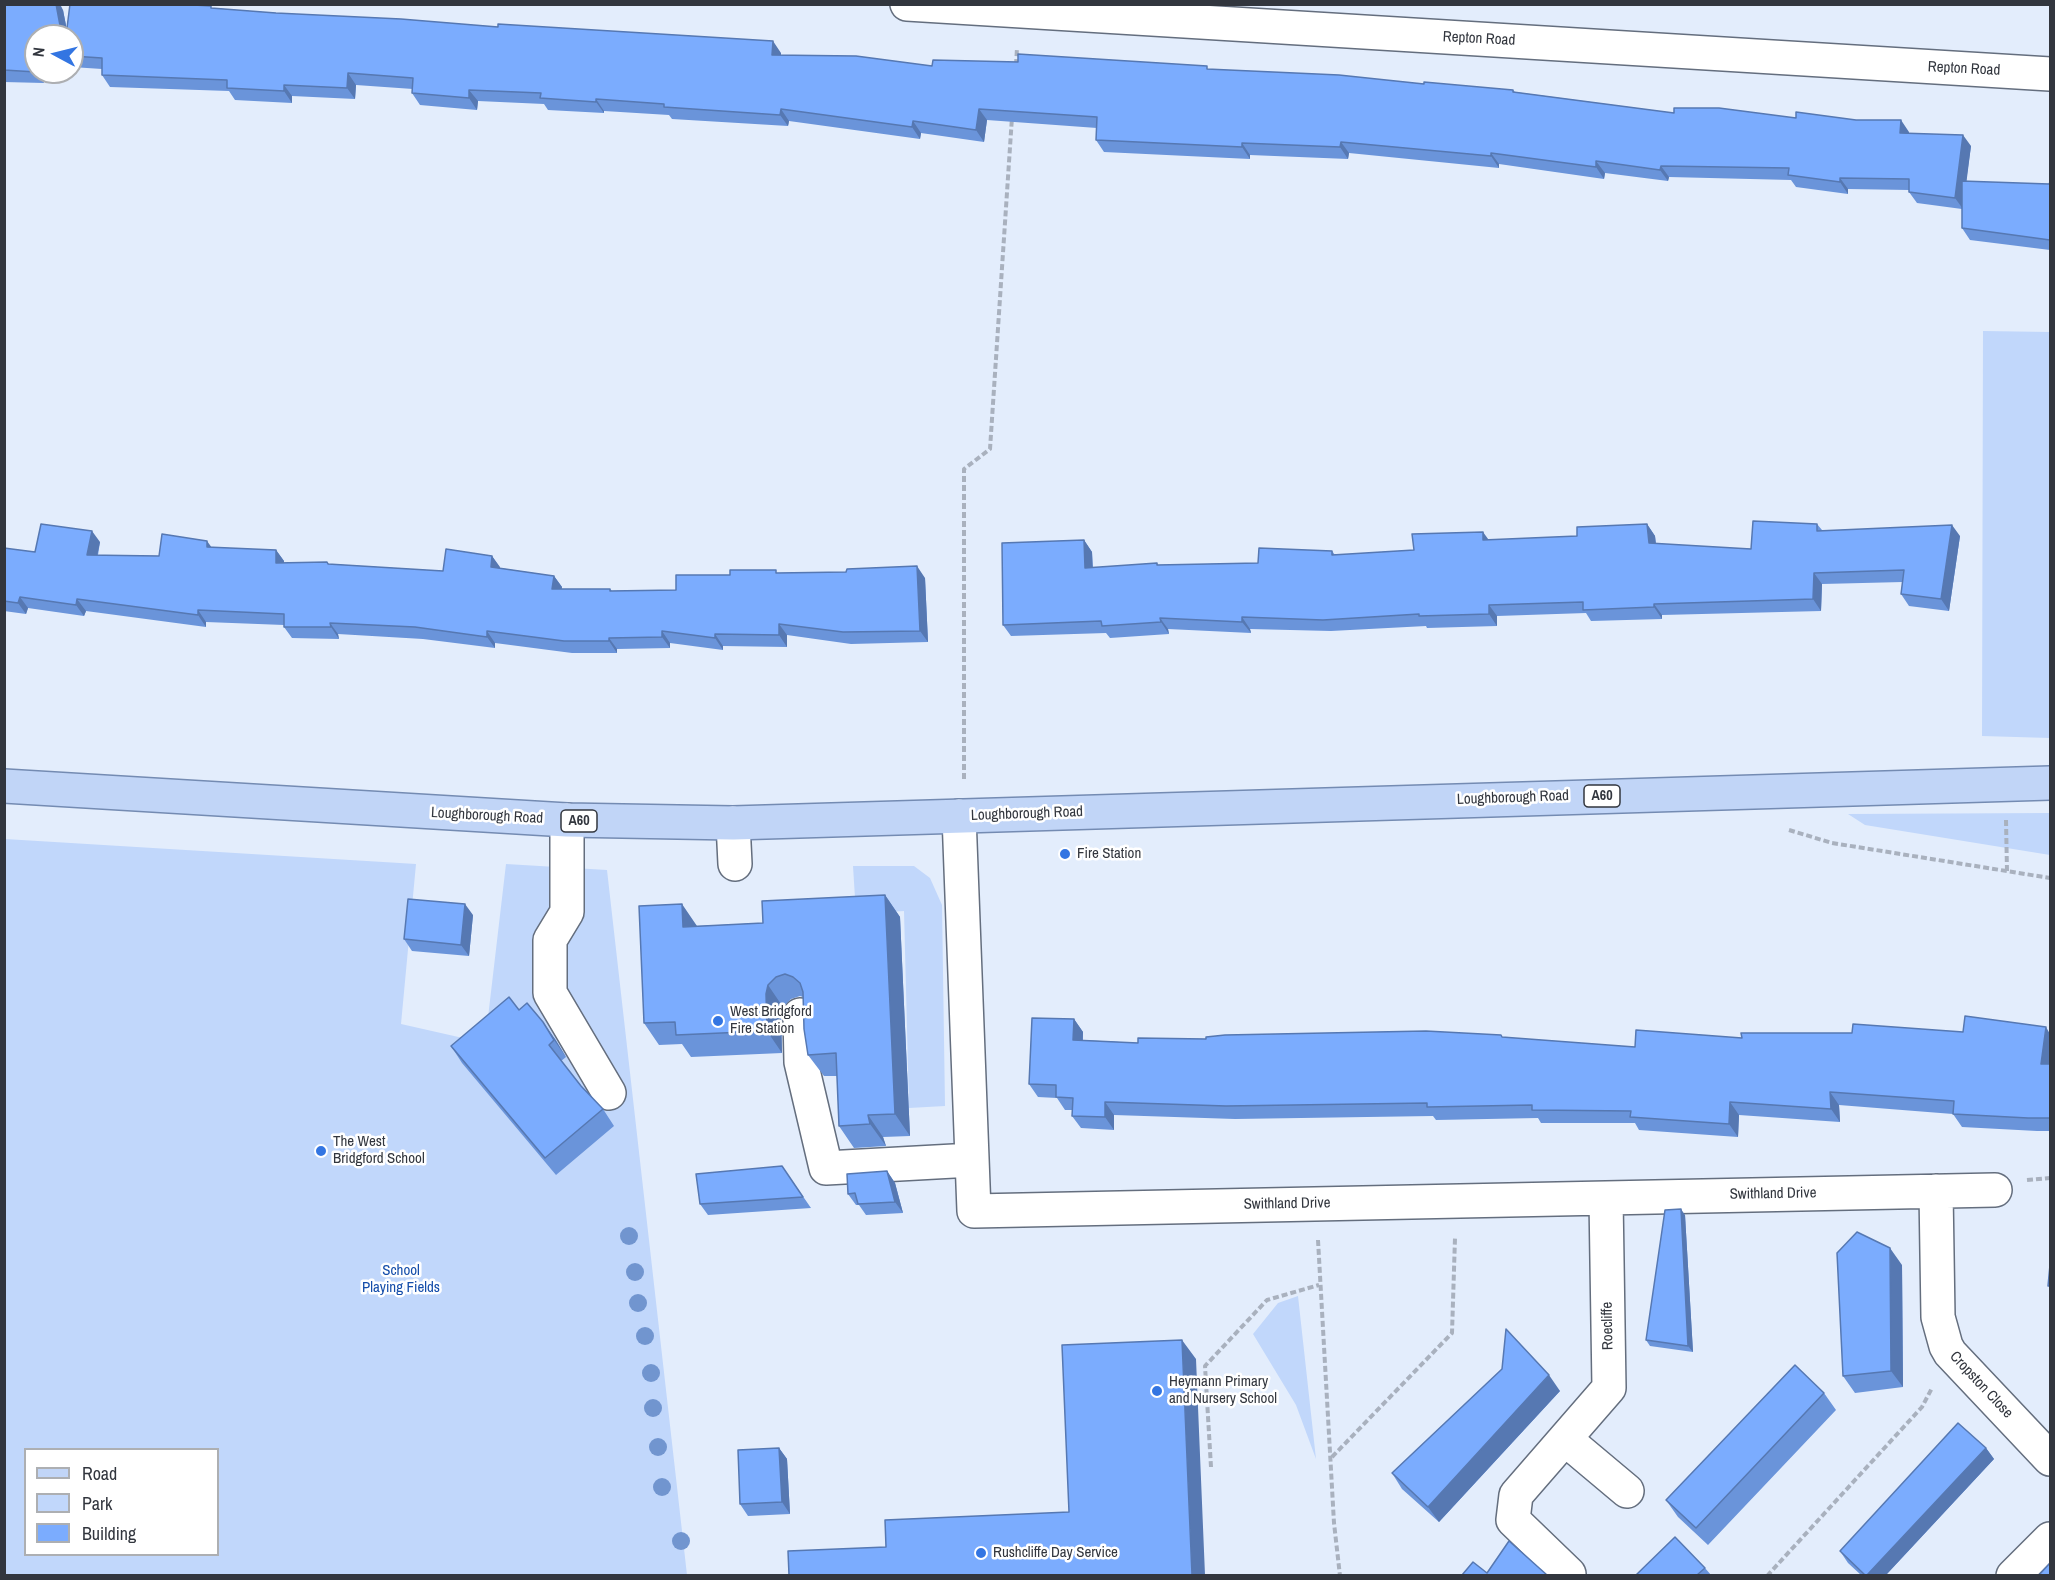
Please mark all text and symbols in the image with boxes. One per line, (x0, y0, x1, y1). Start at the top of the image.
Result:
north arrow (24, 24, 84, 84)
street label: Repton Road (1442, 28, 1516, 50)
text: N (27, 46, 50, 58)
street label: Repton Road (1927, 58, 2001, 80)
road number: A60 (1584, 785, 1620, 807)
street label: Loughborough Road (1457, 787, 1569, 809)
street label: Loughborough Road (971, 803, 1083, 825)
street label: Loughborough Road (431, 804, 543, 828)
road number: A60 (561, 810, 597, 832)
place label: Fire Station (1077, 845, 1141, 863)
marker: Fire Station (1058, 847, 1072, 861)
place label: West Bridgford Fire Station (730, 1003, 812, 1038)
marker: West Bridgford Fire Station (711, 1014, 725, 1028)
place label: The West Bridgford School (333, 1133, 425, 1168)
marker: The West Bridgford School (314, 1144, 328, 1158)
street label: Swithland Drive (1729, 1184, 1817, 1204)
street label: Swithland Drive (1243, 1194, 1331, 1214)
park label: School Playing Fields (362, 1262, 440, 1297)
street label: Roecliffe (1599, 1302, 1617, 1350)
street label: Cropston Close (1946, 1348, 2016, 1422)
place label: Heymann Primary and Nursery School (1169, 1373, 1277, 1408)
marker: Heymann Primary and Nursery School (1150, 1384, 1164, 1398)
legend (24, 1448, 219, 1556)
text: Road (82, 1461, 117, 1486)
text: Park (82, 1491, 112, 1516)
text: Building (82, 1521, 136, 1546)
place label: Rushcliffe Day Service (993, 1544, 1118, 1562)
marker: Rushcliffe Day Service (974, 1546, 988, 1560)

